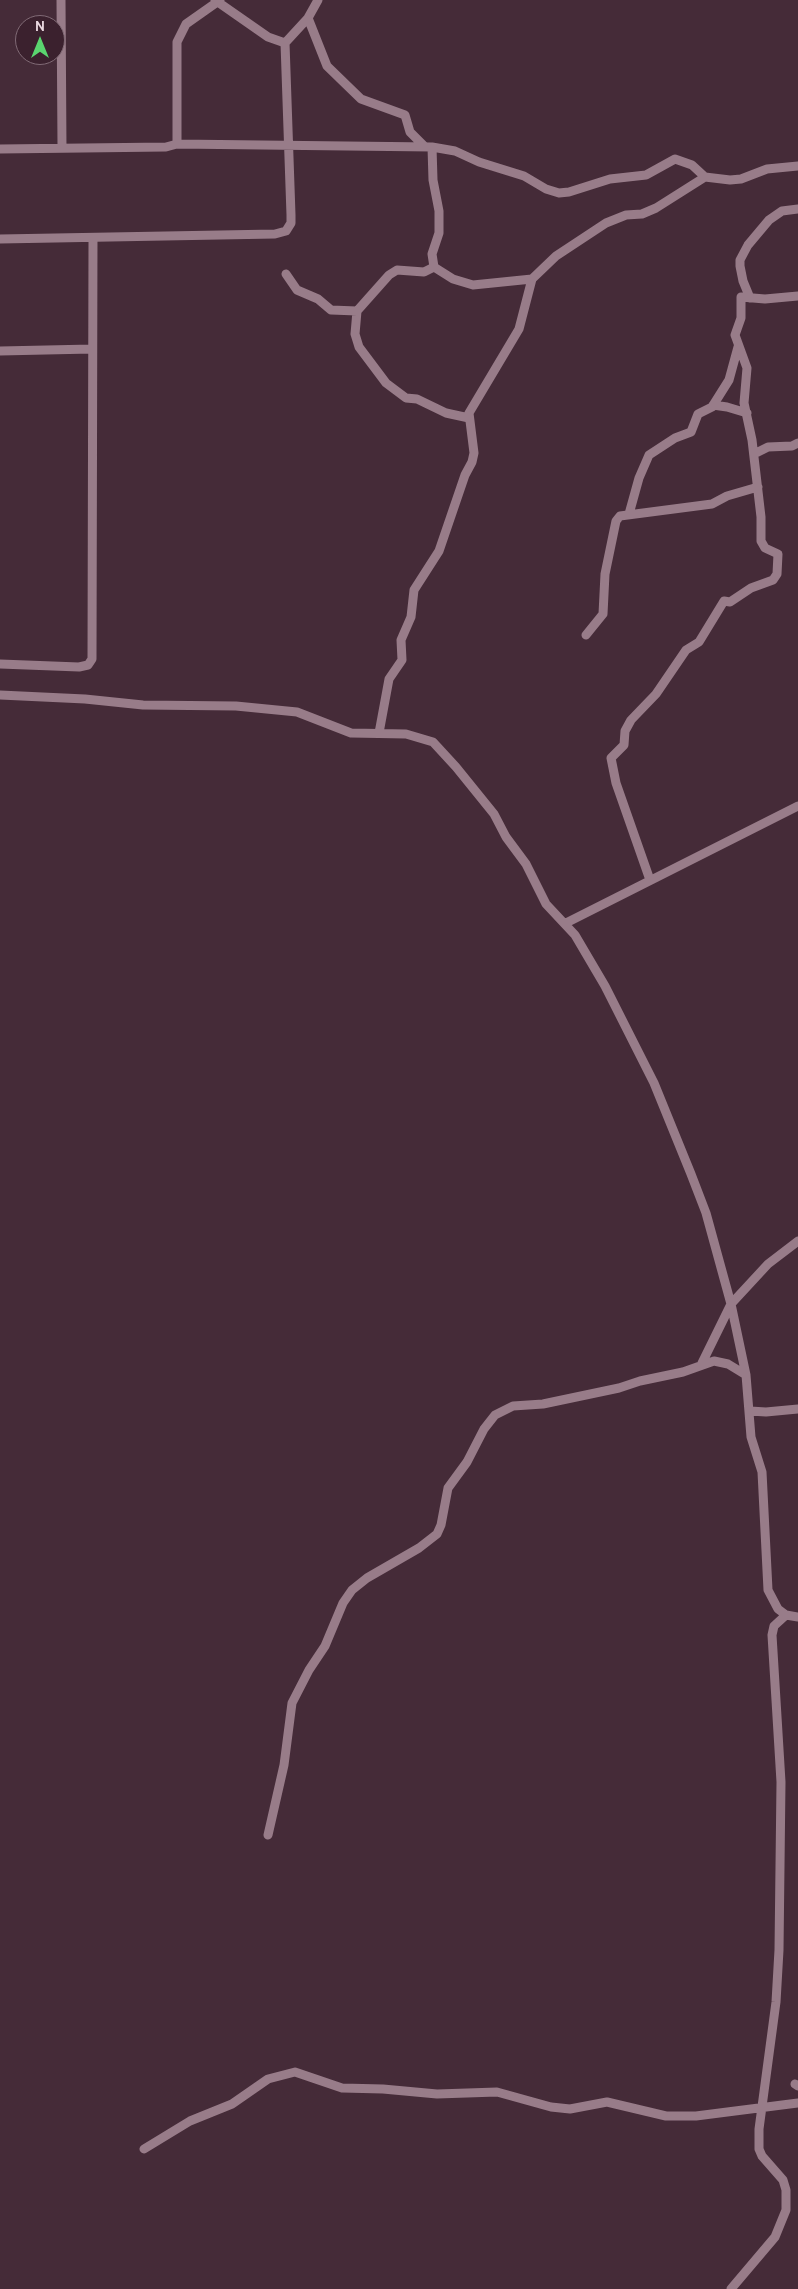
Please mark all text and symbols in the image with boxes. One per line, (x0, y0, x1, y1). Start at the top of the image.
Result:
north arrow (15, 15, 65, 65)
text: N (35, 17, 45, 35)

